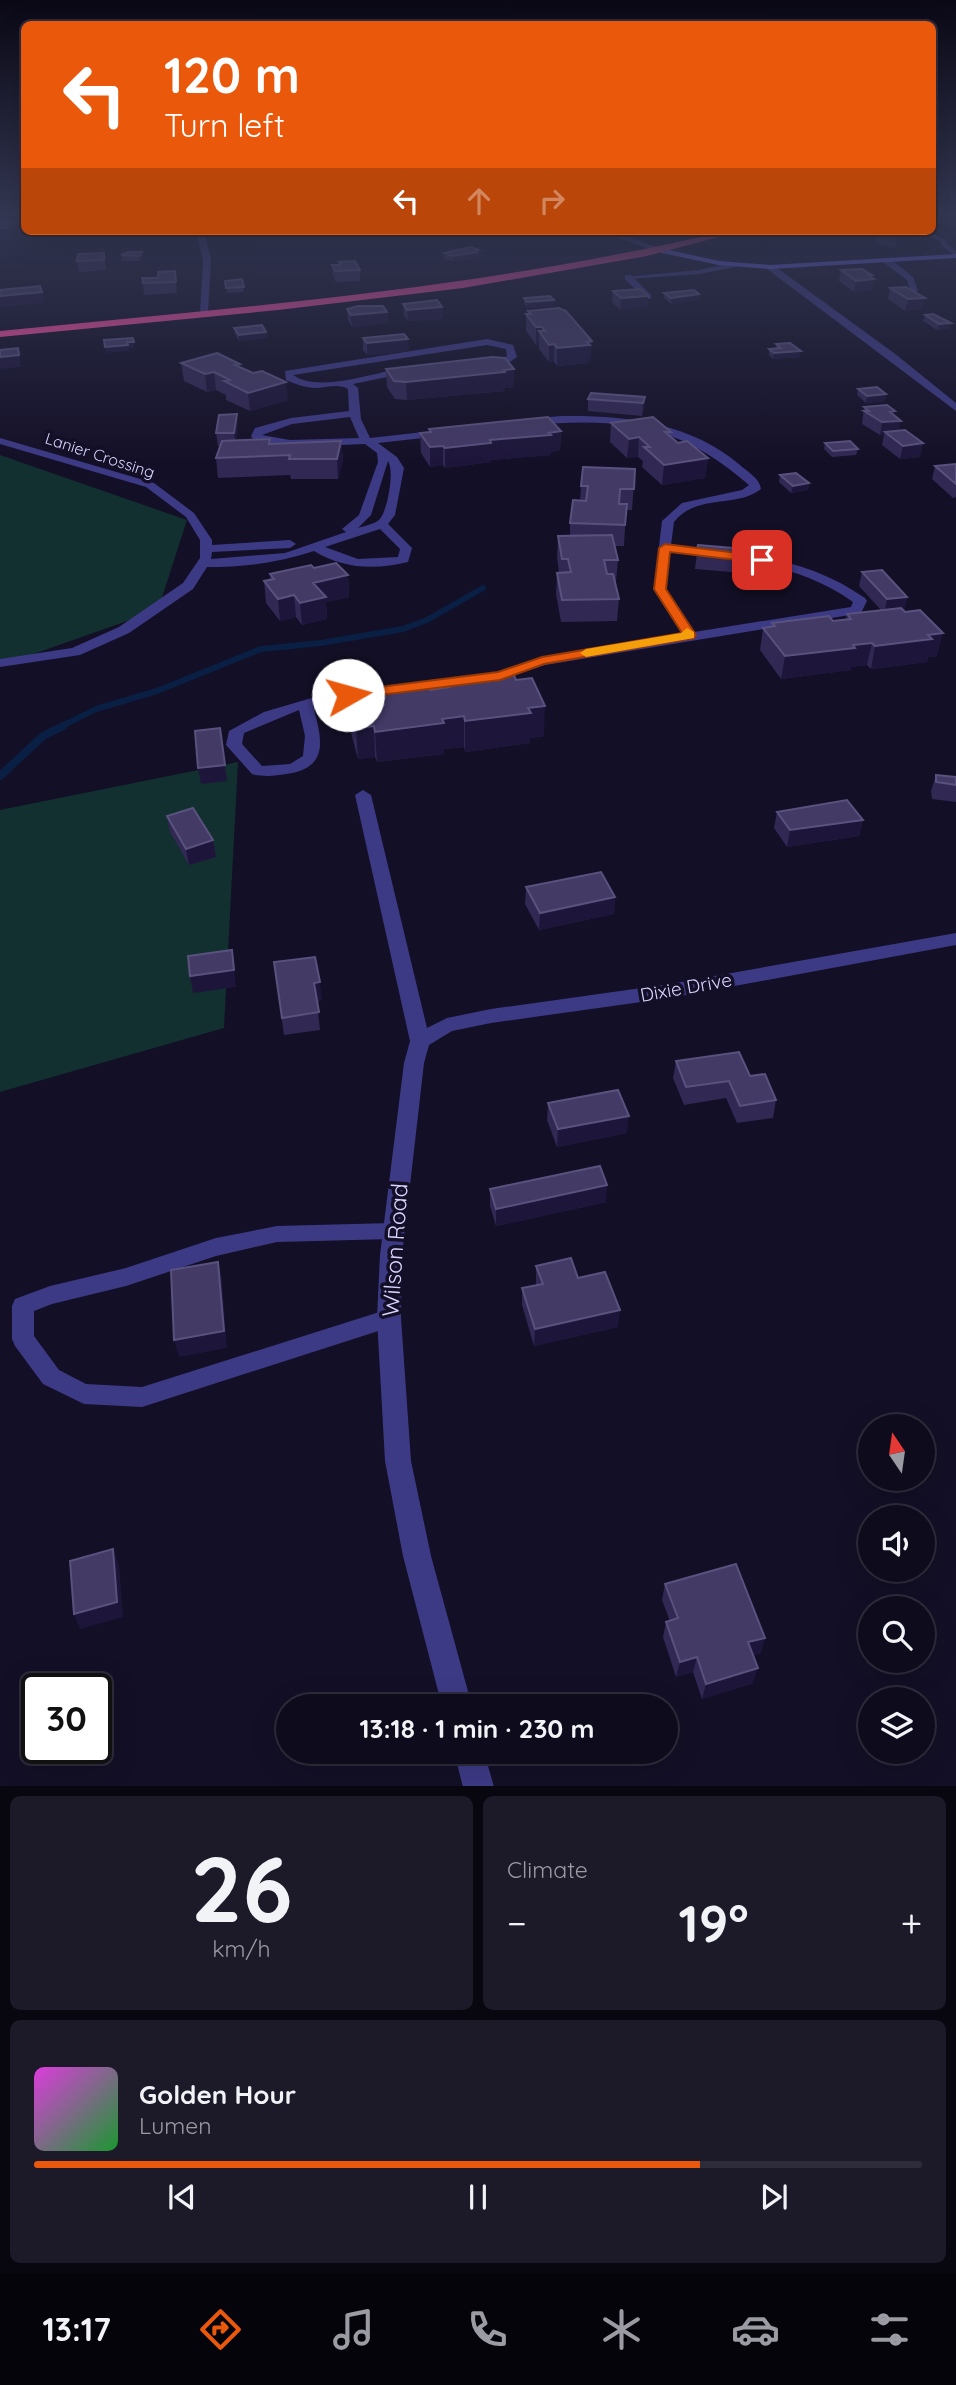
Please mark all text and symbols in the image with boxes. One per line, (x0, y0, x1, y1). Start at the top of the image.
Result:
text: 120 m (164, 44, 300, 105)
icon: left (49, 49, 140, 140)
text: Turn left (164, 105, 285, 145)
icon: left (387, 182, 425, 220)
icon: ahead (460, 182, 498, 220)
icon: right (533, 182, 571, 220)
street label: Lanier Crossing (43, 428, 157, 482)
pin (732, 530, 792, 590)
icon: arrive (743, 541, 781, 579)
position arrow (311, 658, 385, 732)
street label: Dixie Drive (638, 967, 734, 1007)
street label: Wilson Road (375, 1182, 414, 1318)
north arrow (858, 1414, 934, 1491)
map controls (858, 1414, 935, 1764)
button: sound (858, 1505, 935, 1582)
button: search (858, 1596, 935, 1673)
speed limit sign: 30 (21, 1673, 112, 1764)
button: layers (858, 1687, 935, 1764)
text: 13:18 · 1 min · 230 m (359, 1712, 595, 1745)
text: 26 (190, 1831, 293, 1945)
text: Climate (507, 1855, 588, 1884)
text: 19° (679, 1890, 749, 1955)
text: − (507, 1899, 527, 1947)
text: + (901, 1899, 922, 1947)
text: km/h (212, 1934, 271, 1963)
text: Golden Hour (139, 2078, 296, 2111)
text: Lumen (139, 2111, 212, 2140)
icon: previous (163, 2178, 201, 2216)
icon: pause (459, 2178, 497, 2216)
icon: next (755, 2178, 793, 2216)
icon: directions (196, 2305, 245, 2354)
icon: music (329, 2305, 378, 2354)
icon: phone (463, 2305, 512, 2354)
icon: climate (597, 2305, 646, 2354)
icon: car (731, 2305, 780, 2354)
icon: filters (865, 2305, 914, 2354)
text: 13:17 (42, 2309, 111, 2349)

